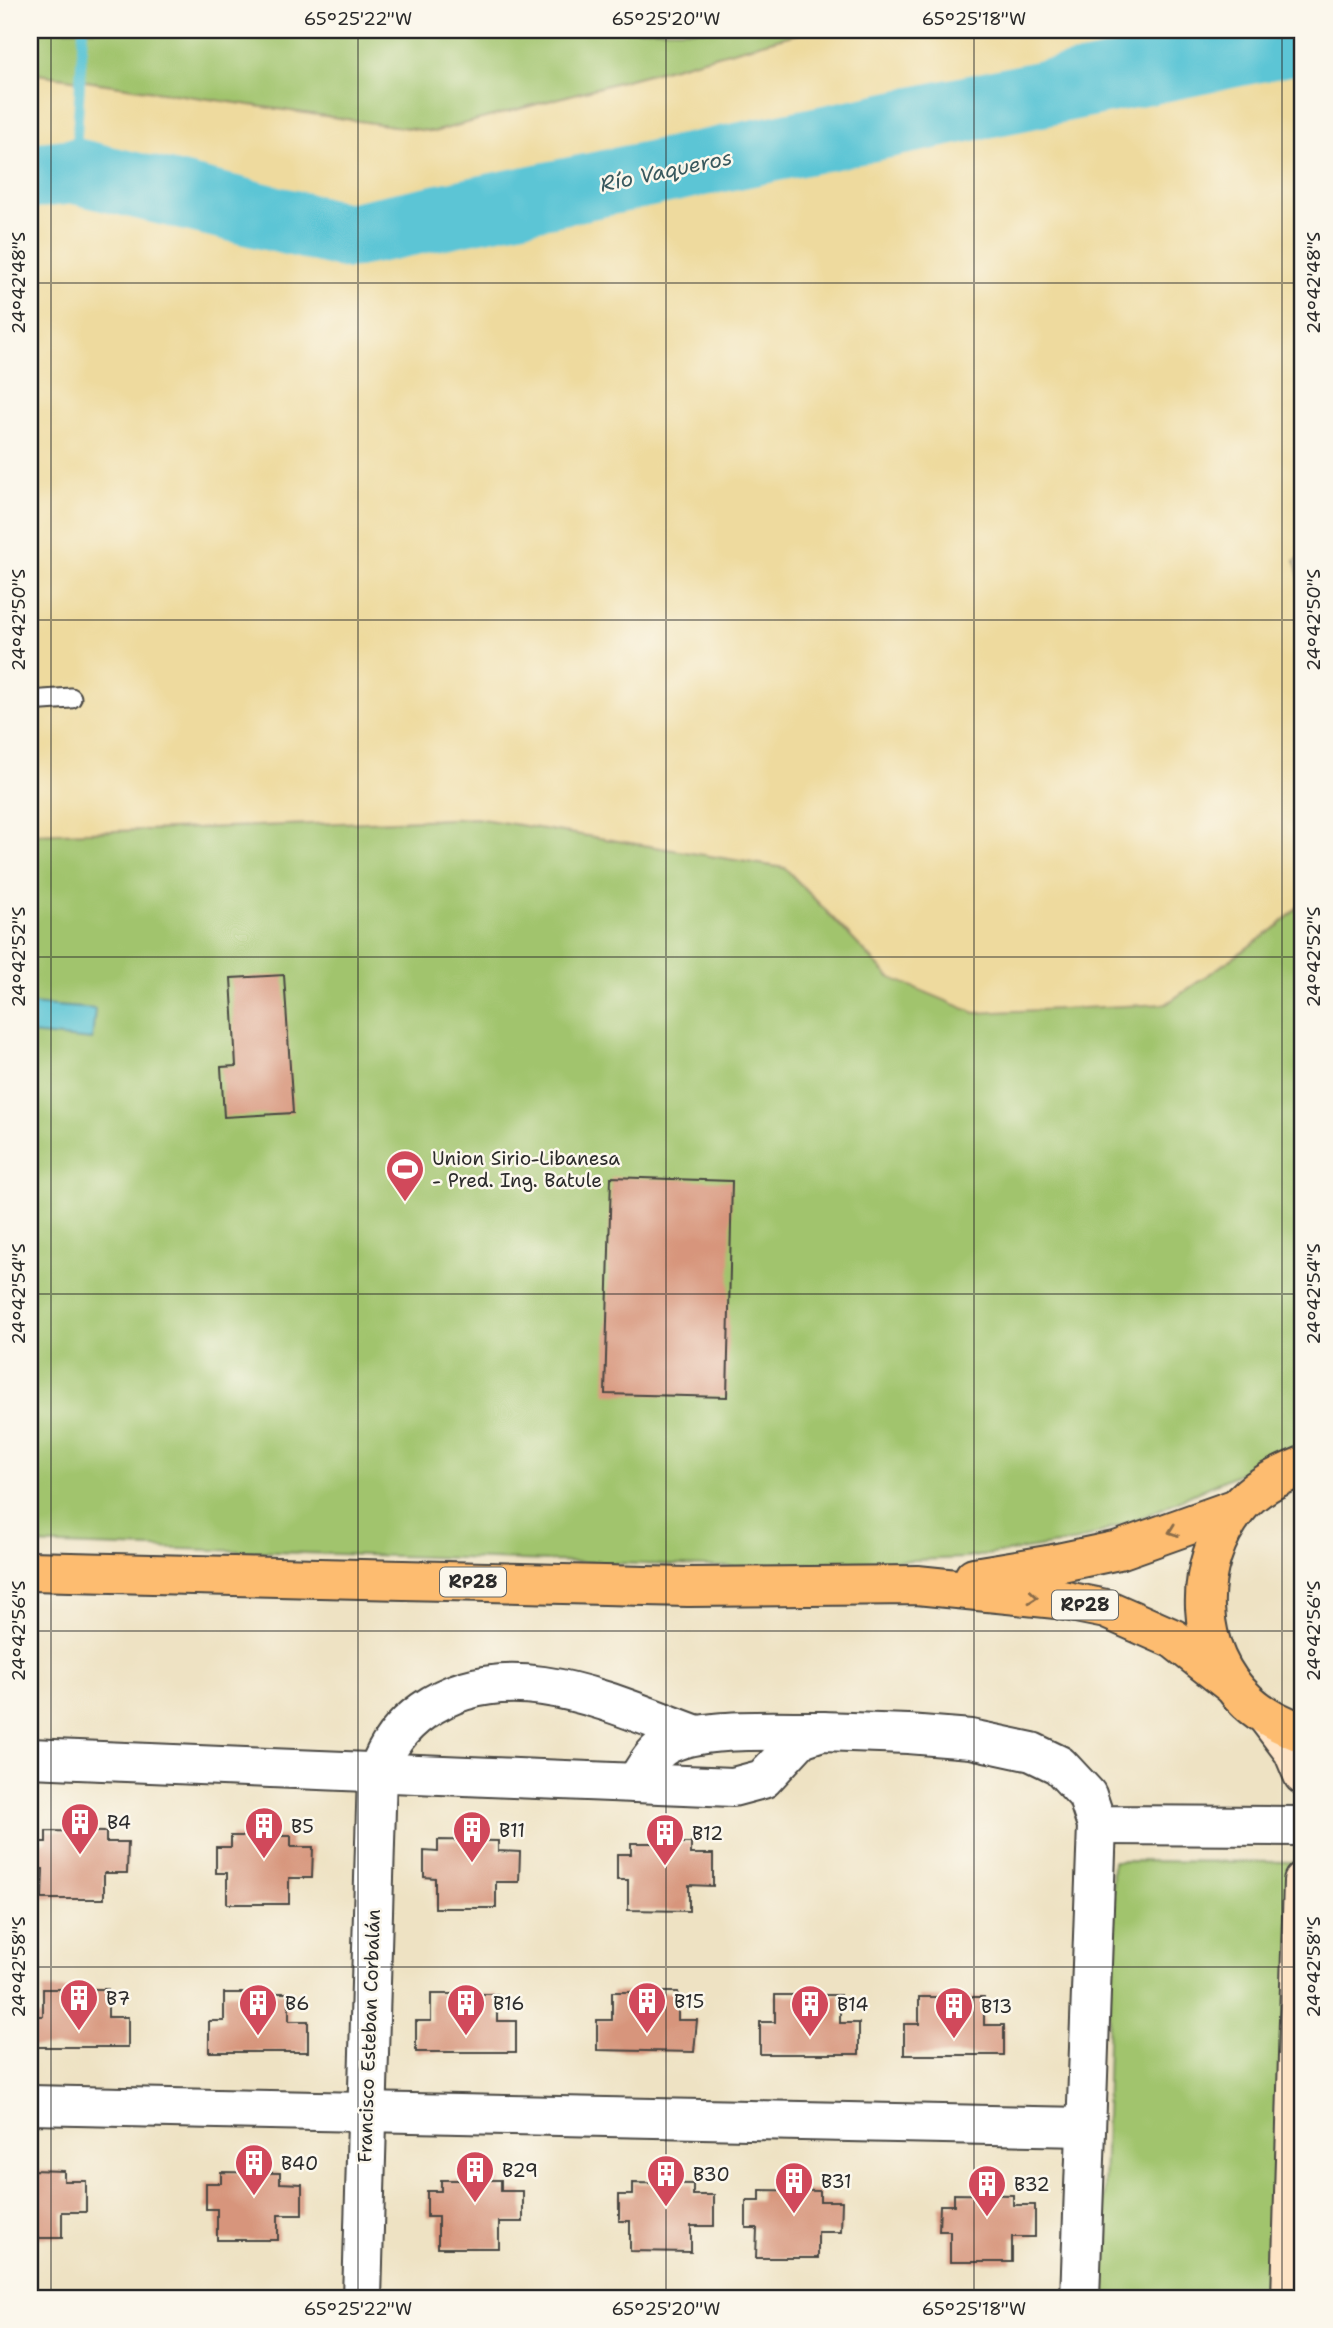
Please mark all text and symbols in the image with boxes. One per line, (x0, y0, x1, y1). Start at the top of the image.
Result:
text: 65°25'22"W (304, 7, 412, 31)
text: 65°25'20"W (611, 7, 721, 31)
text: 65°25'18"W (922, 7, 1026, 31)
water label: Río Vaqueros (597, 143, 735, 199)
text: 24°42'48"S (7, 232, 31, 334)
text: 24°42'48"S (1302, 232, 1326, 334)
text: 24°42'50"S (7, 569, 31, 671)
text: 24°42'50"S (1302, 569, 1326, 671)
text: 24°42'52"S (7, 906, 31, 1008)
text: 24°42'52"S (1302, 906, 1326, 1008)
place label: Union Sirio-Libanesa - Pred. Ing. Batule (432, 1146, 620, 1193)
sports icon: Union Sirio-Libanesa - Pred. Ing. Batule (384, 1148, 426, 1203)
text: 24°42'54"S (7, 1243, 31, 1345)
text: 24°42'54"S (1302, 1243, 1326, 1345)
one-way arrow (1167, 1522, 1179, 1536)
road number: RP28 (440, 1568, 506, 1596)
text: 24°42'56"S (7, 1581, 31, 1681)
text: 24°42'56"S (1302, 1581, 1326, 1681)
one-way arrow (1027, 1589, 1039, 1604)
road number: RP28 (1052, 1590, 1118, 1620)
building icon: B4 (59, 1801, 101, 1856)
building icon: B5 (243, 1805, 285, 1860)
building icon: B11 (451, 1809, 493, 1864)
place label: B4 (107, 1810, 131, 1835)
building icon: B12 (644, 1812, 686, 1867)
place label: B5 (291, 1814, 314, 1839)
place label: B11 (499, 1818, 525, 1843)
place label: B12 (692, 1821, 723, 1846)
street label: Francisco Esteban Corbalán (352, 1909, 386, 2163)
text: 24°42'58"S (7, 1916, 31, 2018)
text: 24°42'58"S (1302, 1916, 1326, 2018)
building icon: B7 (58, 1977, 100, 2032)
building icon: B15 (626, 1980, 668, 2035)
building icon: B6 (237, 1982, 279, 2037)
building icon: B16 (445, 1982, 487, 2037)
building icon: B14 (789, 1983, 831, 2038)
building icon: B13 (933, 1985, 975, 2040)
place label: B7 (106, 1986, 130, 2011)
place label: B15 (674, 1989, 704, 2014)
place label: B6 (285, 1991, 310, 2016)
place label: B16 (493, 1991, 525, 2016)
place label: B14 (837, 1992, 868, 2017)
place label: B13 (981, 1994, 1012, 2019)
building icon: B40 (233, 2142, 275, 2197)
building icon: B29 (454, 2149, 496, 2204)
place label: B40 (281, 2151, 318, 2176)
building icon: B30 (645, 2153, 687, 2208)
place label: B29 (502, 2158, 538, 2183)
building icon: B31 (773, 2160, 815, 2215)
place label: B30 (693, 2162, 730, 2187)
building icon: B32 (966, 2163, 1008, 2218)
place label: B31 (821, 2169, 852, 2194)
place label: B32 (1014, 2172, 1050, 2197)
text: 65°25'22"W (304, 2297, 412, 2321)
text: 65°25'20"W (611, 2297, 721, 2321)
text: 65°25'18"W (922, 2297, 1026, 2321)

